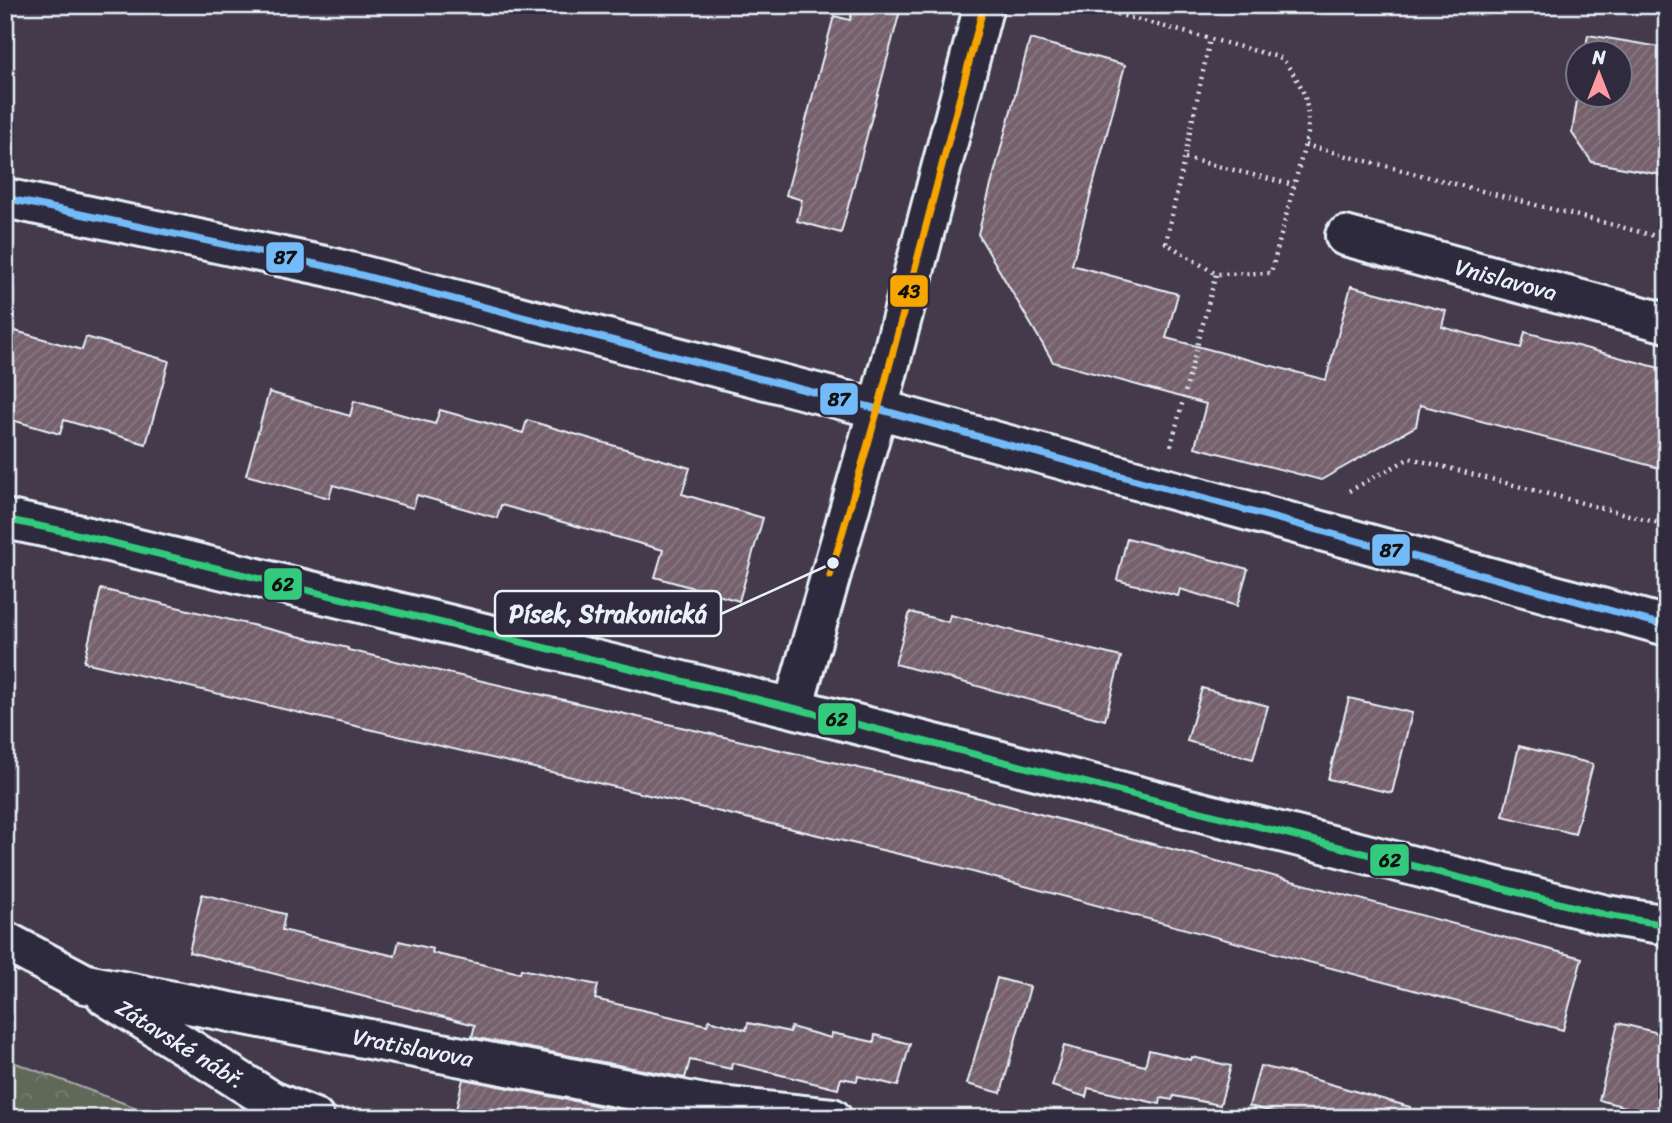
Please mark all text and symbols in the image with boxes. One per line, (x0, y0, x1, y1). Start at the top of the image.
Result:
north arrow (1564, 38, 1634, 108)
text: N (1591, 41, 1606, 74)
line badge: 87 (265, 241, 305, 274)
text: 87 (273, 241, 298, 274)
street label: Vnislavova (1450, 247, 1562, 313)
line badge: 43 (889, 274, 929, 308)
text: 43 (897, 275, 921, 308)
line badge: 87 (819, 382, 859, 416)
text: 87 (827, 383, 852, 416)
line badge: 87 (1371, 533, 1411, 567)
text: 87 (1379, 534, 1404, 567)
line badge: 62 (263, 567, 303, 601)
text: 62 (271, 568, 294, 601)
callout: Písek, Strakonická (495, 591, 721, 636)
text: Písek, Strakonická (509, 593, 707, 635)
line badge: 62 (817, 702, 857, 736)
text: 62 (825, 703, 848, 736)
line badge: 62 (1369, 843, 1410, 877)
text: 62 (1378, 844, 1401, 877)
street label: Zátavské nábř. (107, 988, 253, 1100)
street label: Vratislavova (349, 1016, 477, 1080)

